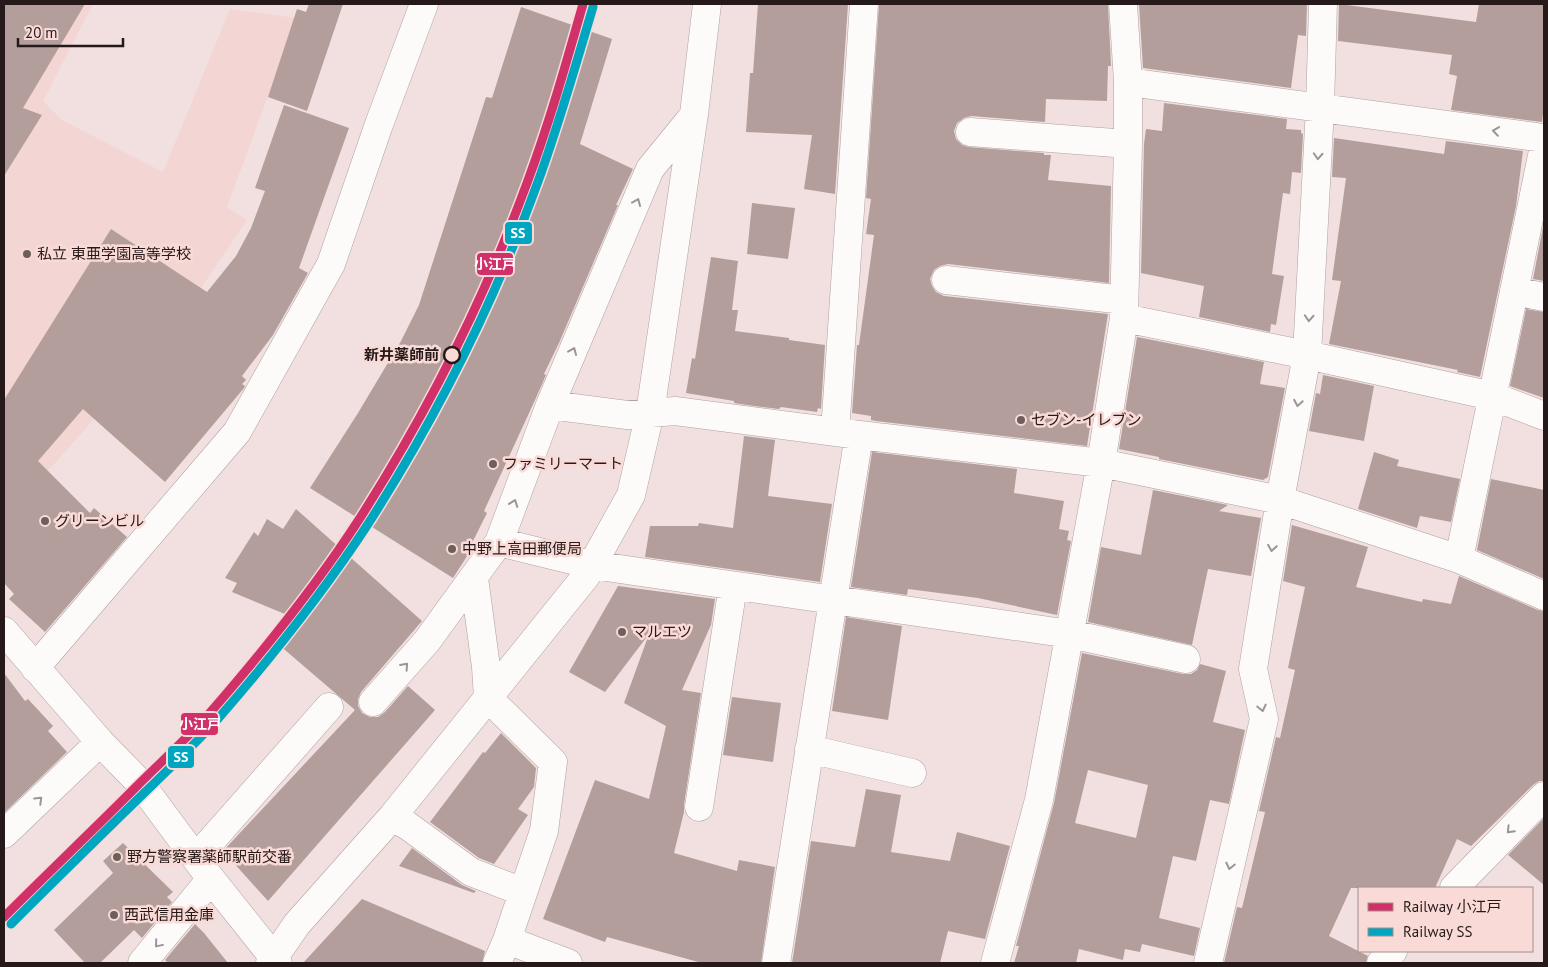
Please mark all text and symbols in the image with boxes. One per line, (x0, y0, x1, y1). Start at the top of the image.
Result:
scale bar (18, 15, 122, 47)
text: 20 m (25, 23, 58, 42)
one-way arrow (1492, 127, 1500, 137)
one-way arrow (1312, 152, 1323, 160)
one-way arrow (630, 198, 641, 207)
line badge: SS (504, 221, 533, 245)
text: SS (511, 224, 525, 242)
place label: 私立 東亜学園高等学校 (37, 244, 191, 263)
marker: 私立 東亜学園高等学校 (21, 248, 33, 260)
line badge: 小江戸 (476, 252, 514, 276)
text: 小江戸 (474, 255, 516, 273)
one-way arrow (1303, 314, 1314, 322)
place label: 新井薬師前 (364, 345, 439, 364)
marker: 新井薬師前 (443, 346, 461, 364)
one-way arrow (567, 347, 577, 356)
one-way arrow (1293, 399, 1304, 407)
place label: セブン-イレブン (1031, 410, 1141, 429)
marker: セブン-イレブン (1015, 414, 1027, 426)
place label: ファミリーマート (503, 454, 623, 473)
marker: ファミリーマート (487, 458, 499, 470)
one-way arrow (508, 499, 518, 508)
place label: グリーンビル (55, 511, 144, 530)
marker: グリーンビル (39, 515, 51, 527)
place label: 中野上高田郵便局 (462, 539, 582, 558)
marker: 中野上高田郵便局 (446, 543, 458, 555)
one-way arrow (1268, 544, 1278, 553)
place label: マルエツ (632, 622, 692, 641)
marker: マルエツ (616, 626, 628, 638)
one-way arrow (400, 662, 409, 671)
one-way arrow (1256, 704, 1267, 713)
line badge: 小江戸 (180, 712, 219, 736)
text: 小江戸 (179, 715, 221, 733)
line badge: SS (167, 745, 195, 769)
text: SS (174, 748, 188, 766)
one-way arrow (33, 797, 42, 806)
one-way arrow (1507, 825, 1516, 834)
place label: 野方警察署薬師駅前交番 (127, 847, 292, 866)
marker: 野方警察署薬師駅前交番 (111, 851, 123, 863)
one-way arrow (1225, 862, 1236, 871)
legend (1358, 887, 1533, 952)
text: Railway 小江戸 (1403, 897, 1502, 916)
place label: 西武信用金庫 (124, 905, 214, 924)
marker: 西武信用金庫 (108, 909, 120, 921)
text: Railway SS (1403, 922, 1473, 941)
one-way arrow (156, 938, 164, 947)

